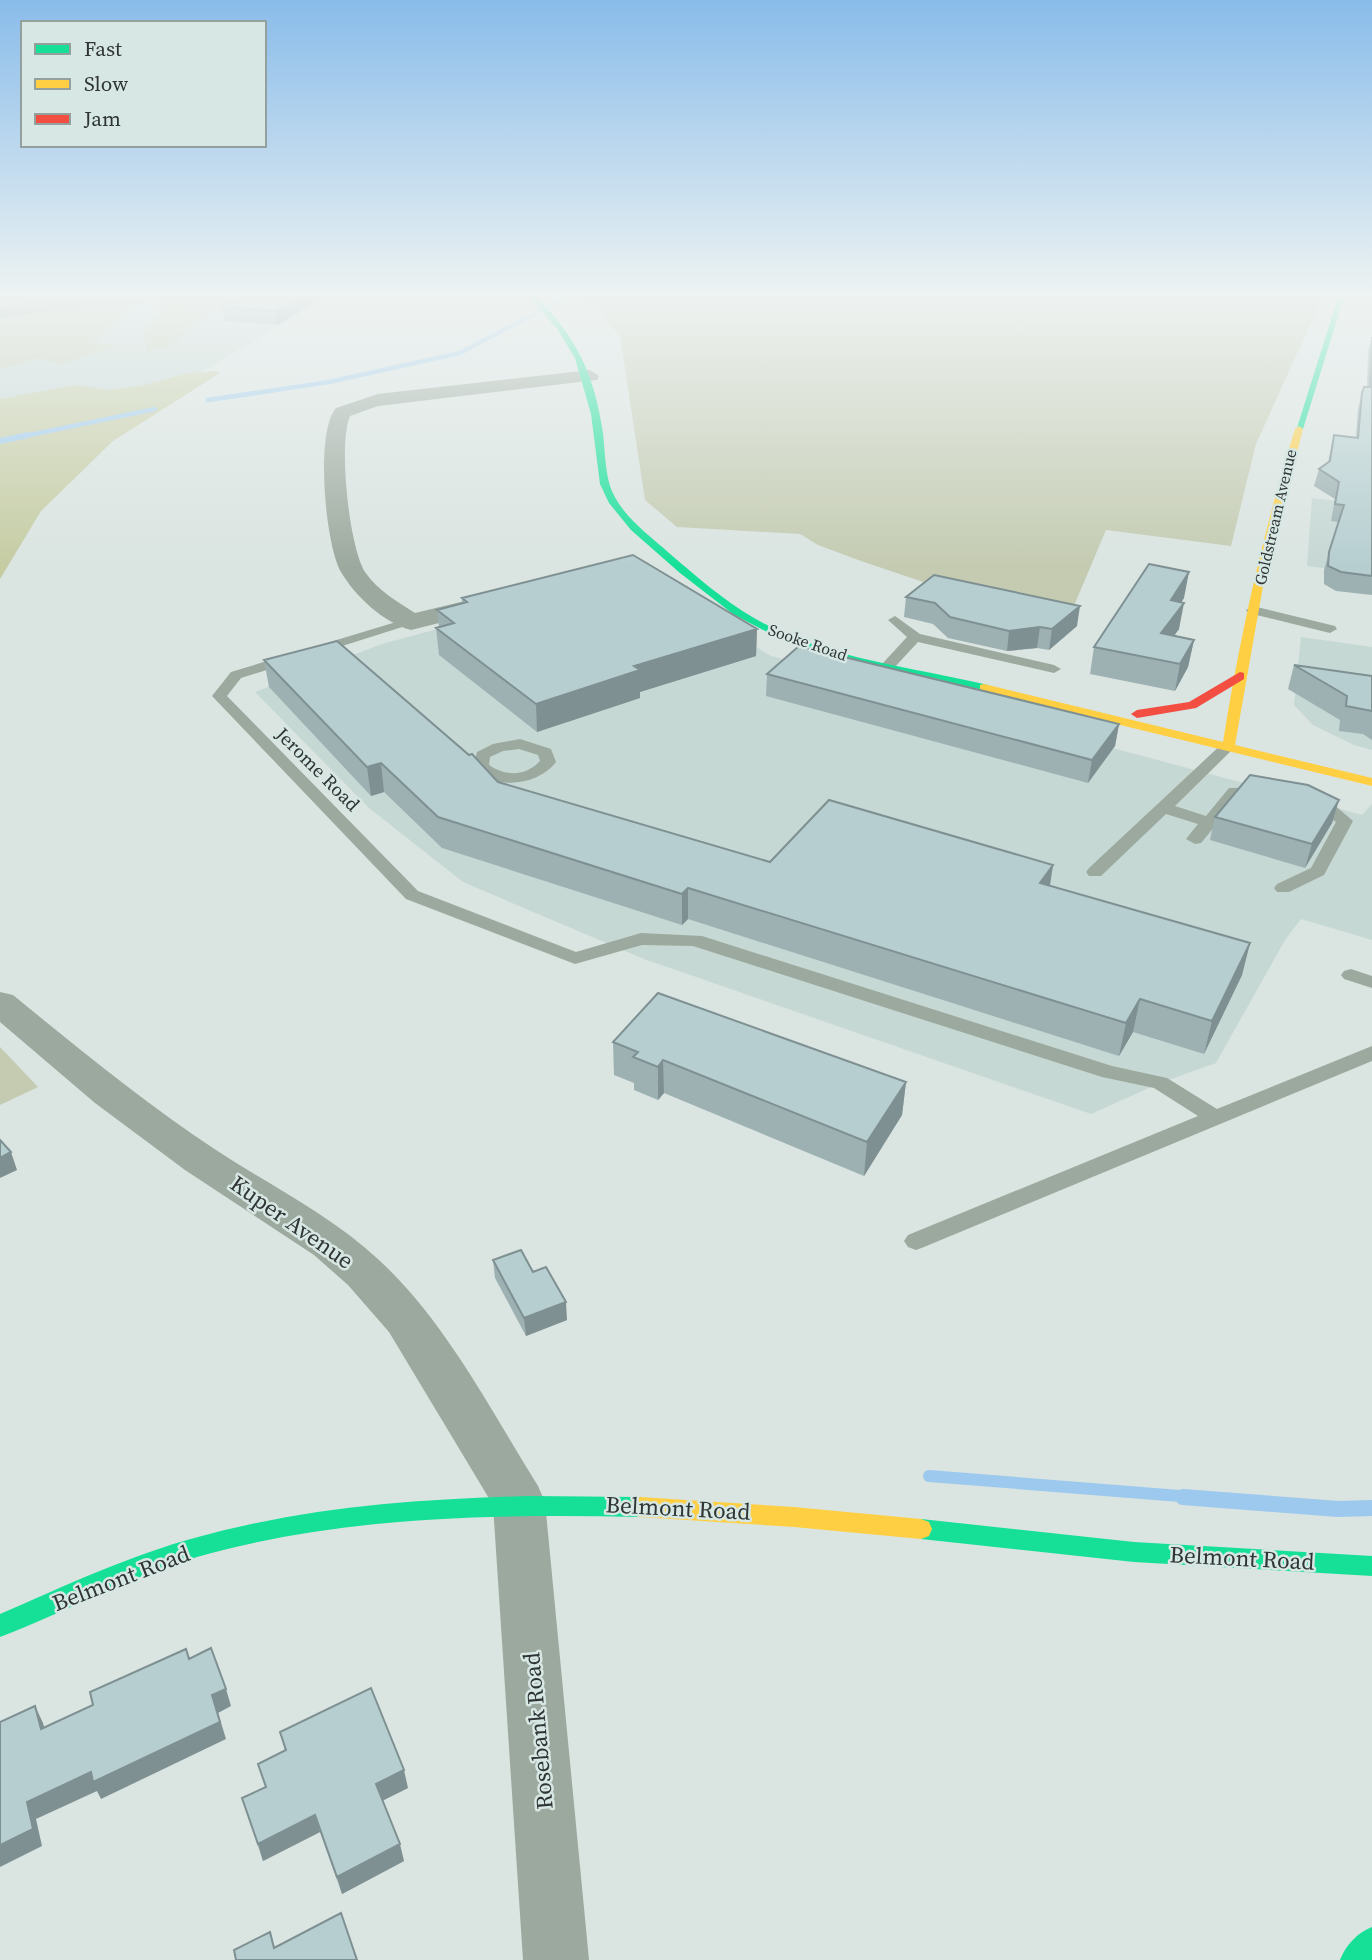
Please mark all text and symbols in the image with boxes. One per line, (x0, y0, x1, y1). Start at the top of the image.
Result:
legend (21, 21, 266, 147)
text: Fast (84, 34, 122, 63)
text: Slow (84, 69, 128, 98)
text: Jam (83, 104, 121, 133)
street label: Goldstream Avenue (1249, 447, 1301, 587)
street label: Sooke Road (766, 618, 850, 666)
street label: Jerome Road (270, 721, 366, 817)
street label: Kuper Avenue (224, 1168, 360, 1276)
street label: Belmont Road (605, 1488, 751, 1528)
street label: Belmont Road (48, 1537, 194, 1619)
street label: Belmont Road (1169, 1538, 1315, 1578)
street label: Rosebank Road (515, 1651, 561, 1811)

